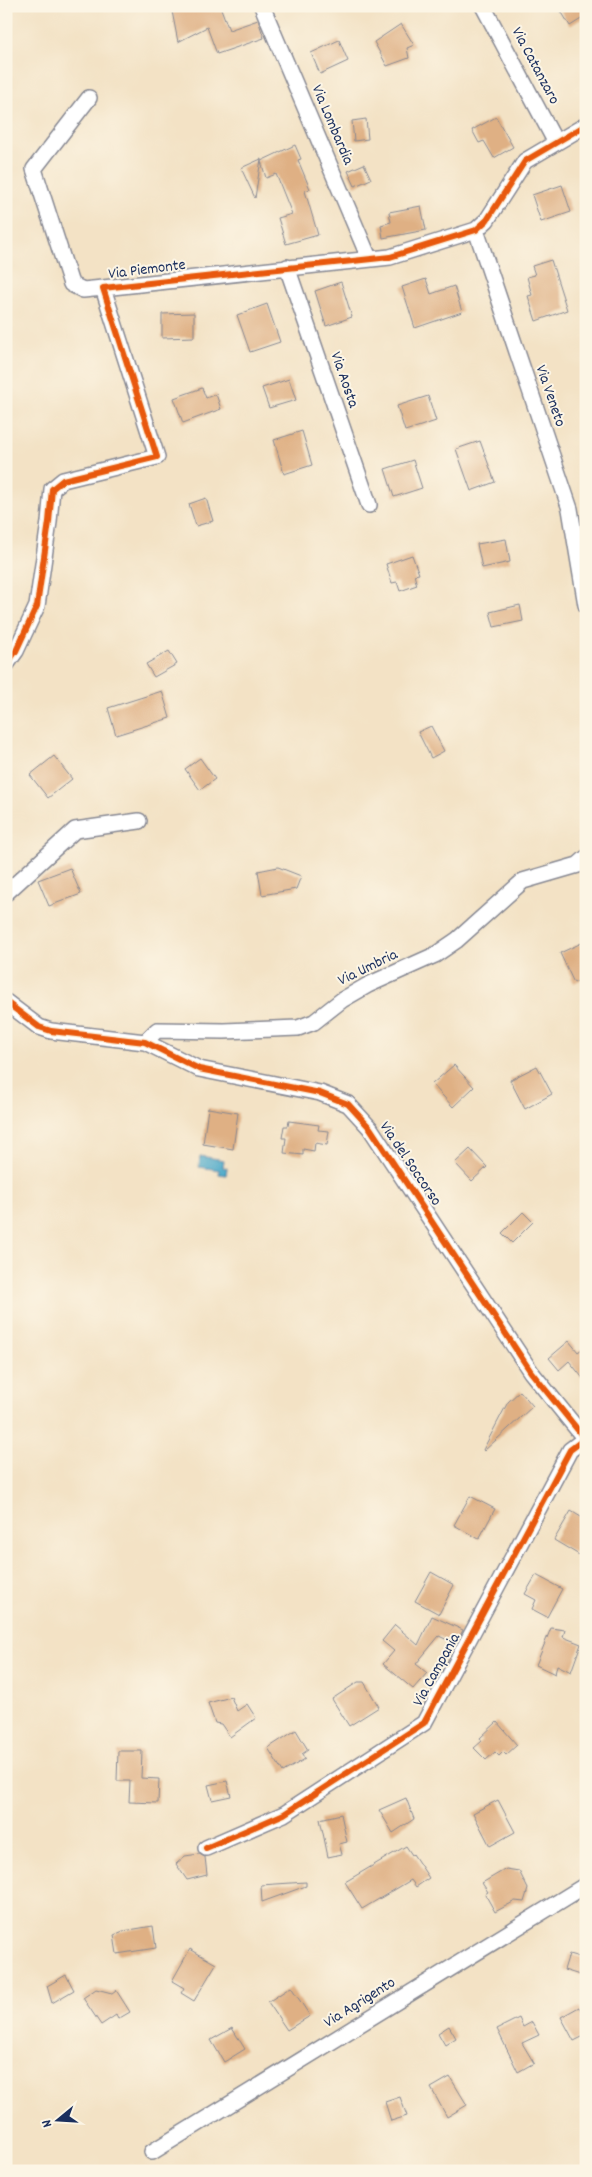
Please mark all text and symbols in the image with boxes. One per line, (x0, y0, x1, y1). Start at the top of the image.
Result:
street label: Via Catanzaro (505, 23, 565, 109)
street label: Via Lombardia (305, 81, 359, 169)
street label: Via Piemonte (107, 254, 187, 286)
street label: Via Aosta (324, 349, 364, 412)
street label: Via Veneto (529, 362, 571, 430)
street label: Via Umbria (334, 943, 402, 992)
street label: Via del Soccorso (373, 1117, 447, 1211)
street label: Via Campania (407, 1629, 467, 1711)
street label: Via Agrigento (320, 1972, 400, 2034)
north arrow (32, 2094, 82, 2144)
text: N (37, 2117, 58, 2130)

